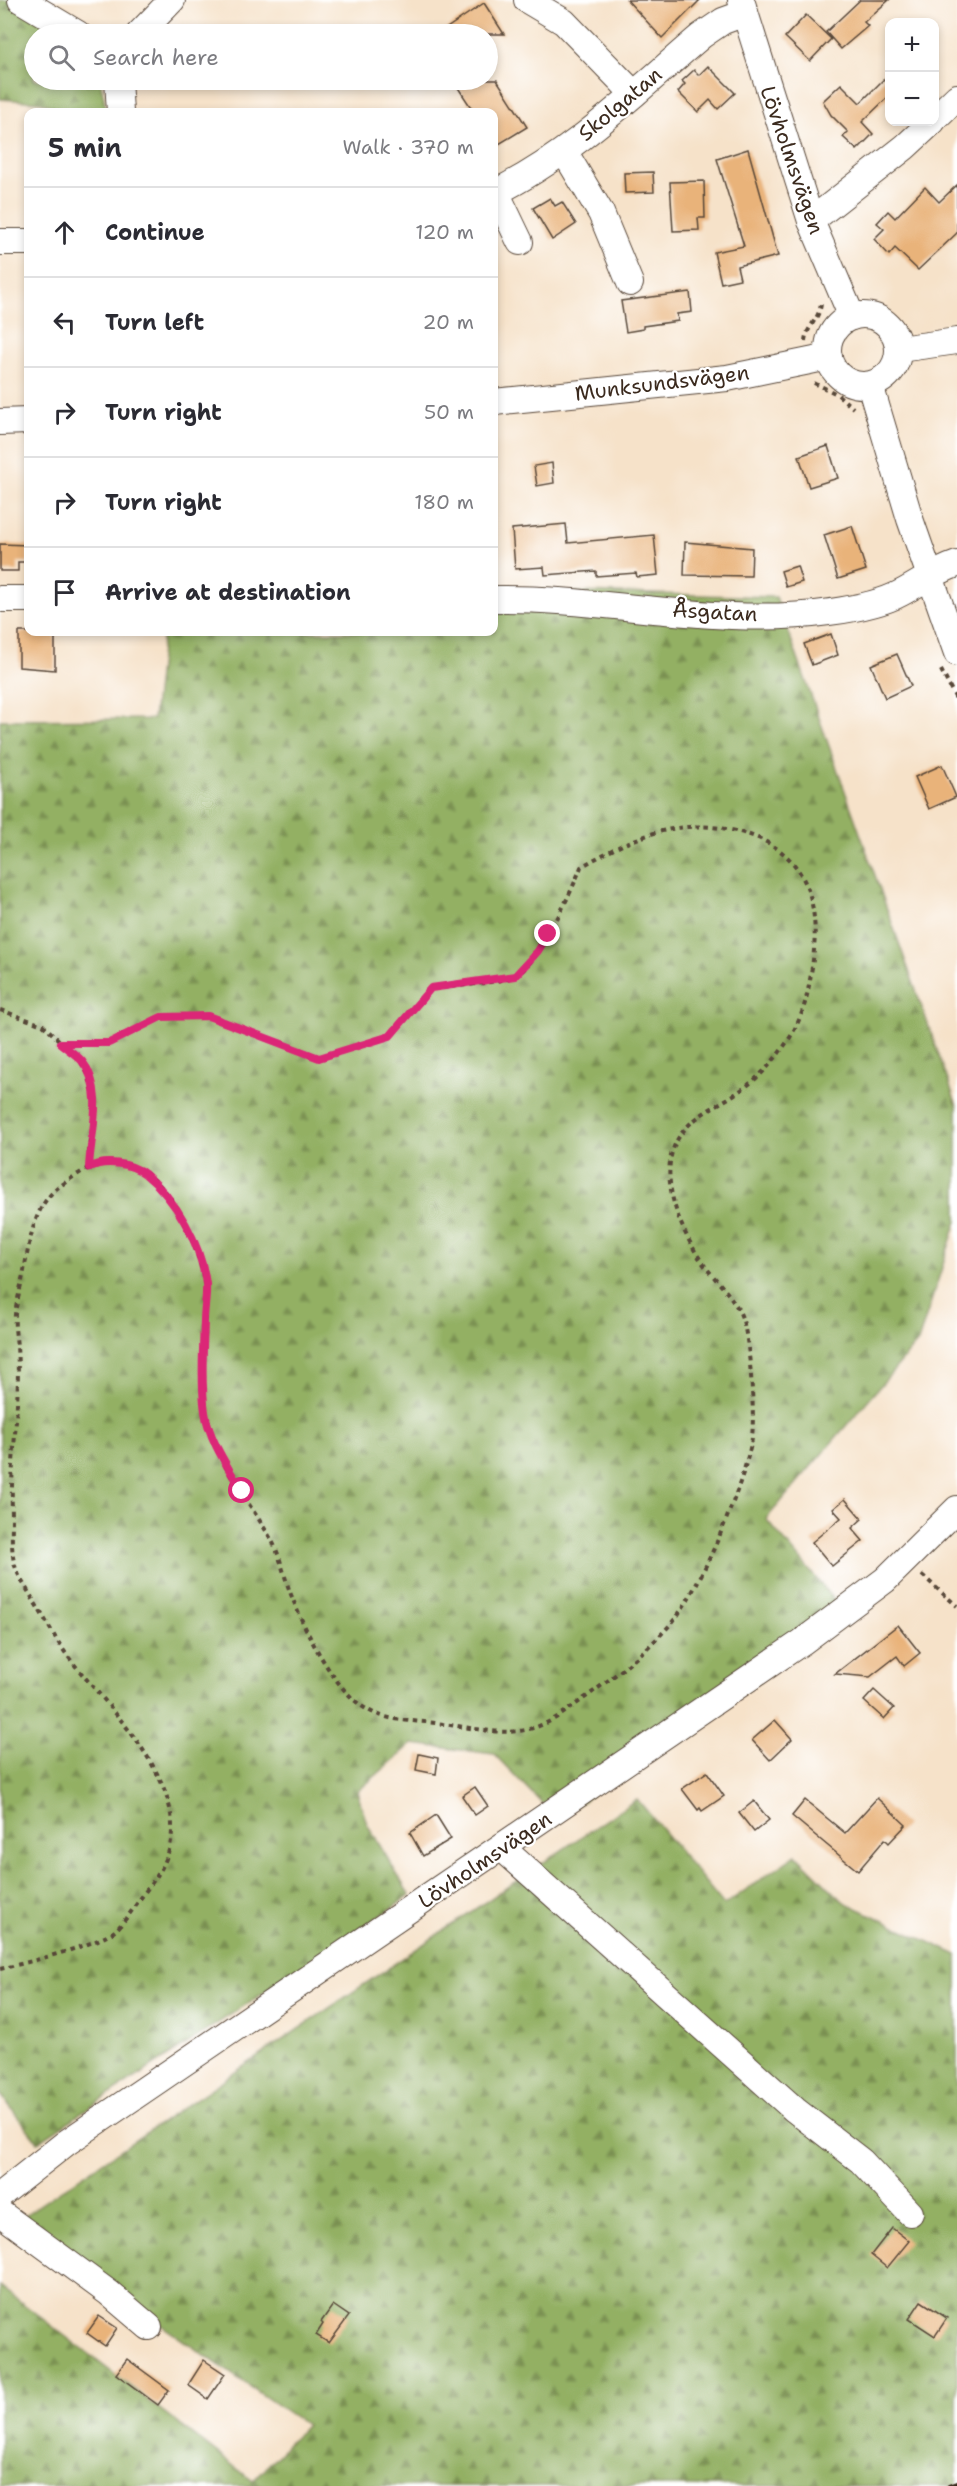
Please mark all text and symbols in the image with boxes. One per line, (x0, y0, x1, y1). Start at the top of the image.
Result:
map controls (885, 18, 939, 126)
button: + (885, 18, 939, 72)
search box (24, 24, 498, 90)
icon: search (45, 41, 78, 74)
text: Search here (93, 43, 219, 72)
street label: Skolgatan (572, 61, 668, 147)
button: − (885, 72, 939, 126)
street label: Lövholmsvägen (753, 82, 831, 238)
text: 5 min (48, 130, 122, 165)
text: Walk · 370 m (343, 134, 474, 160)
icon: ahead (48, 216, 81, 249)
text: Continue (105, 218, 205, 247)
text: 120 m (415, 219, 474, 245)
icon: left (48, 306, 81, 339)
text: Turn left (105, 308, 204, 337)
text: 20 m (423, 309, 474, 335)
street label: Munksundsvägen (573, 358, 751, 408)
icon: right (48, 396, 81, 429)
text: Turn right (105, 398, 222, 427)
text: 50 m (424, 399, 474, 425)
icon: right (48, 486, 81, 519)
text: Turn right (105, 488, 222, 517)
text: 180 m (414, 489, 474, 515)
icon: arrive (48, 576, 81, 609)
text: Arrive at destination (105, 578, 351, 607)
street label: Åsgatan (672, 595, 759, 628)
route end (534, 920, 560, 946)
route start (228, 1477, 254, 1503)
street label: Lövholmsvägen (413, 1805, 557, 1915)

